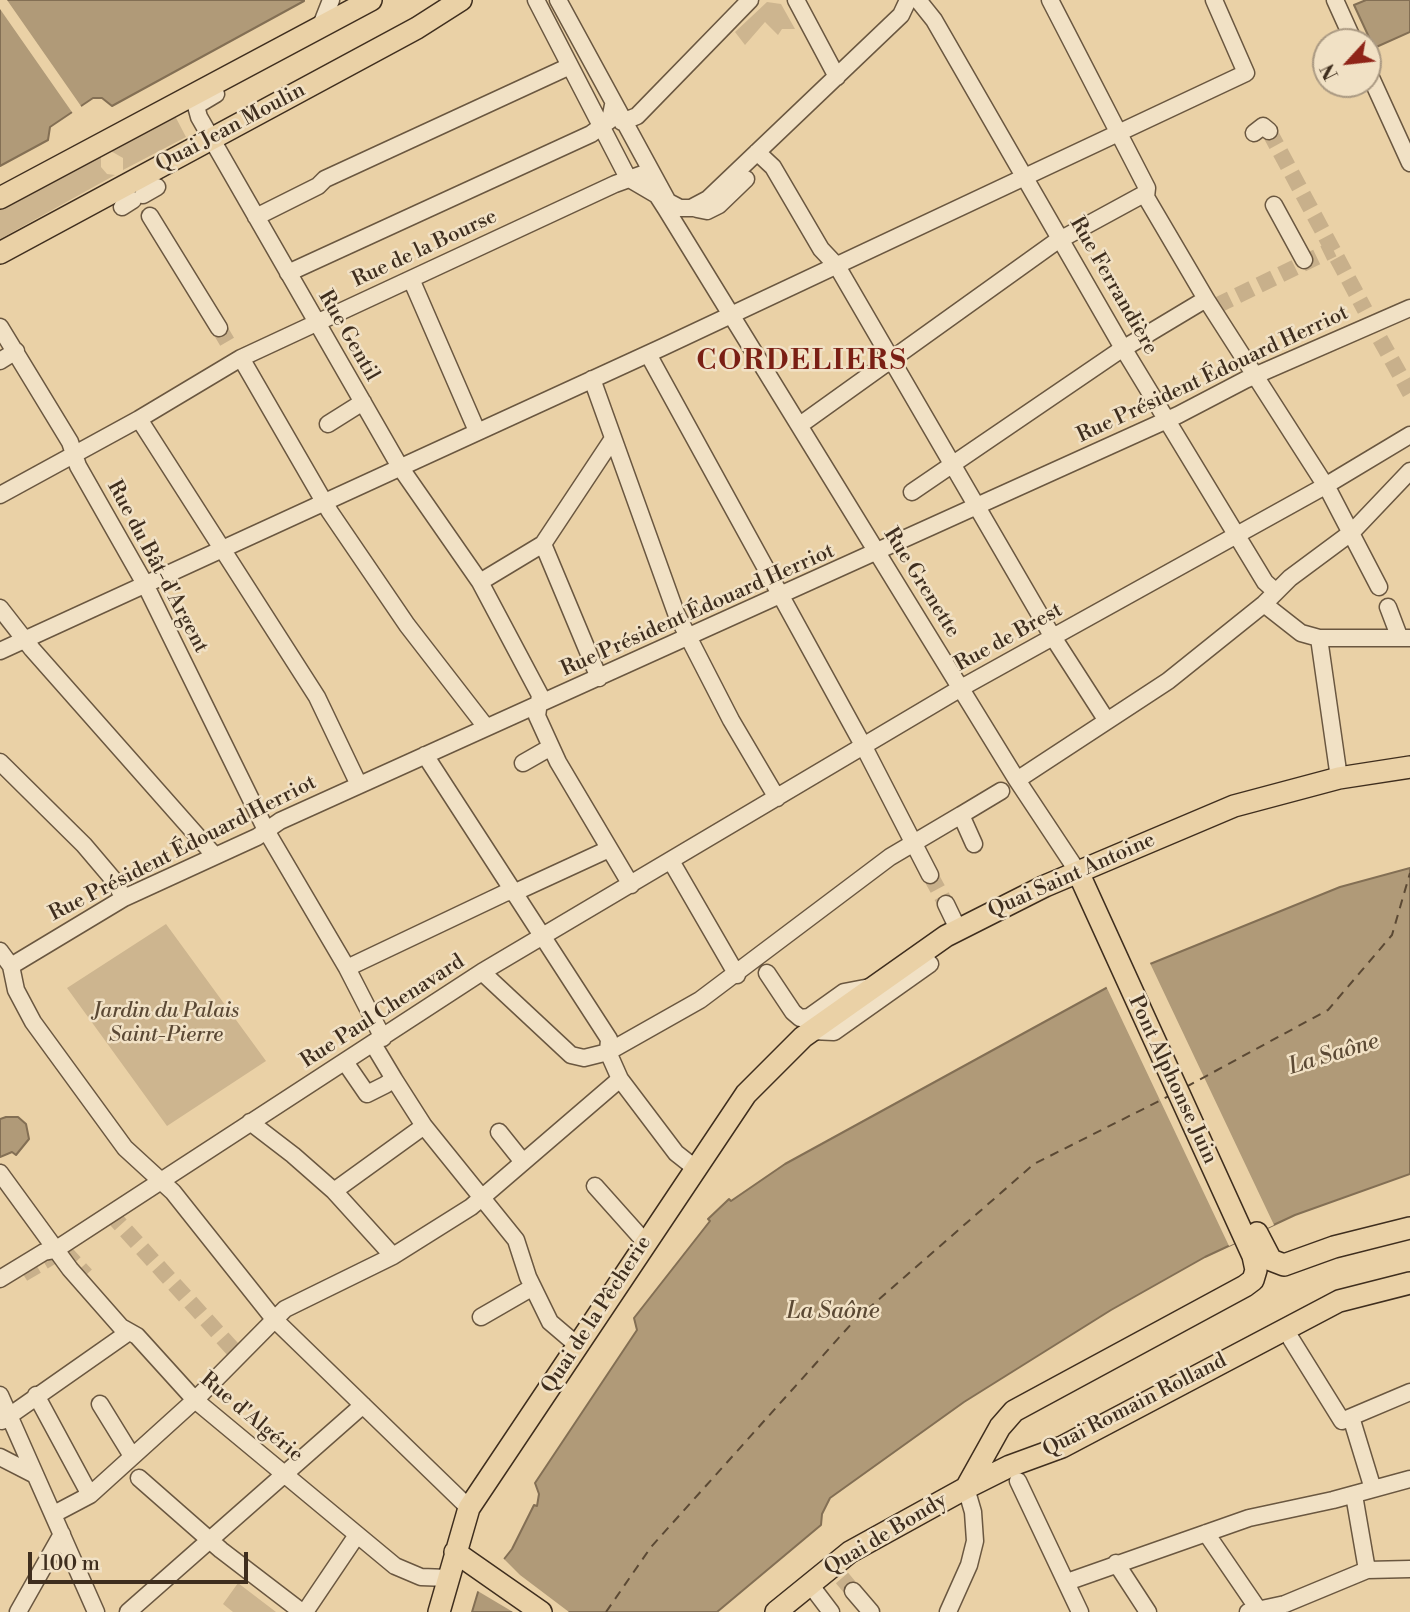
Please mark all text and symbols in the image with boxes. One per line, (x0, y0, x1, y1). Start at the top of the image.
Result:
north arrow (1312, 28, 1382, 98)
text: N (1316, 59, 1344, 84)
street label: Quai Jean Moulin (152, 78, 310, 178)
street label: Rue de la Bourse (349, 204, 501, 294)
street label: Rue Ferrandière (1063, 213, 1163, 359)
street label: Rue Gentil (312, 286, 384, 386)
street label: Rue Président Édouard Herriot (1073, 301, 1353, 449)
district label: CORDELIERS (697, 345, 907, 379)
street label: Rue du Bât-d'Argent (101, 476, 213, 658)
street label: Rue Grenette (877, 523, 965, 643)
street label: Rue Président Édouard Herriot (557, 539, 839, 683)
street label: Rue de Brest (951, 598, 1067, 678)
street label: Rue Président Édouard Herriot (45, 770, 321, 928)
street label: Quai Saint Antoine (985, 828, 1159, 924)
street label: Rue Paul Chenavard (296, 950, 470, 1074)
street label: Pont Alphonse Juin (1122, 992, 1222, 1168)
park label: Jardin du Palais Saint-Pierre (93, 999, 239, 1049)
water label: La Saône (1286, 1028, 1382, 1082)
street label: Quai de la Pêcherie (537, 1232, 657, 1398)
water label: La Saône (787, 1298, 879, 1326)
street label: Quai Romain Rolland (1039, 1349, 1231, 1463)
street label: Rue d'Algérie (194, 1368, 308, 1468)
street label: Quai de Bondy (820, 1489, 952, 1581)
scale bar (32, 1538, 252, 1582)
text: 100 m (41, 1551, 100, 1577)

